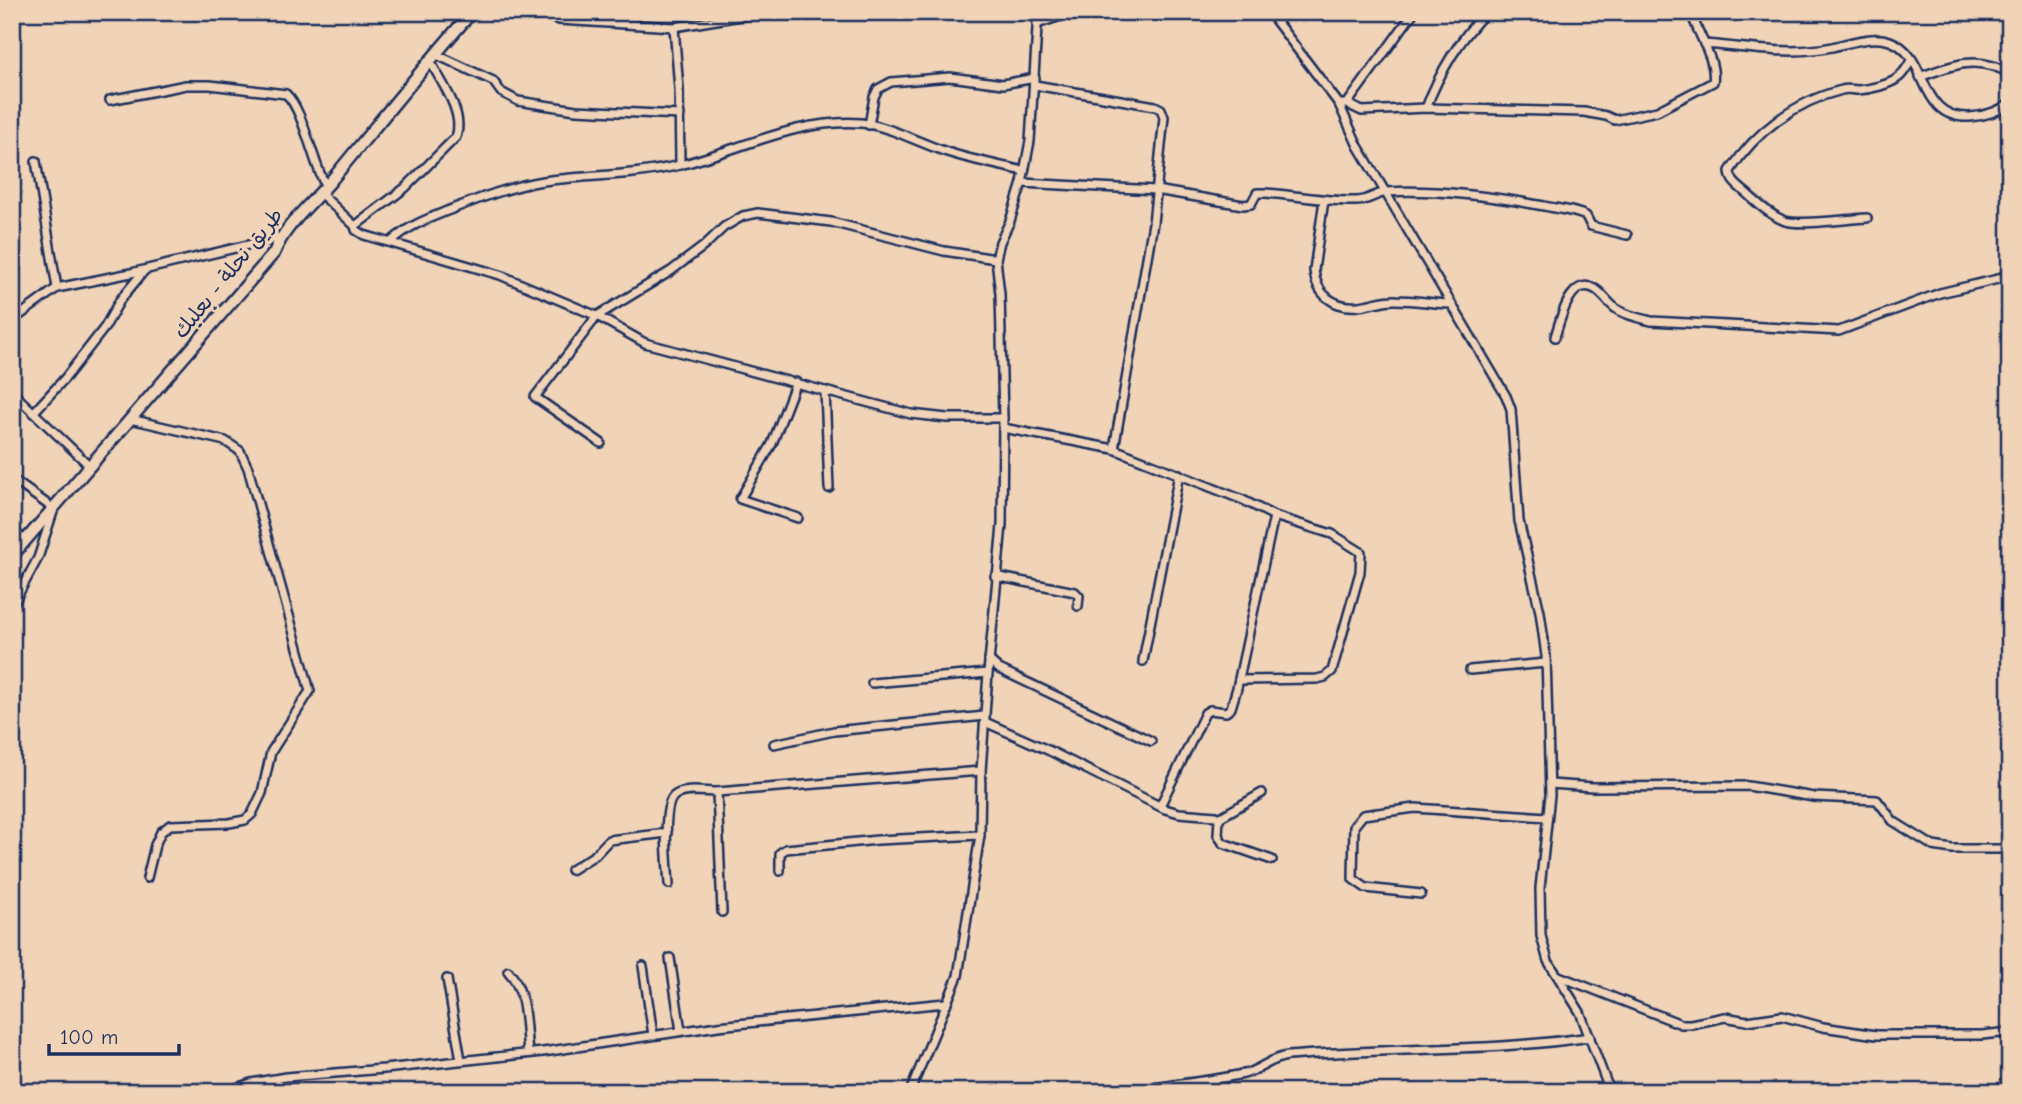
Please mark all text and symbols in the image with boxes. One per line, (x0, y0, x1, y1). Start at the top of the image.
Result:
street label: طريق نحلة - بعلبك (168, 203, 289, 343)
scale bar (49, 1013, 178, 1057)
text: 100 m (60, 1025, 118, 1049)

